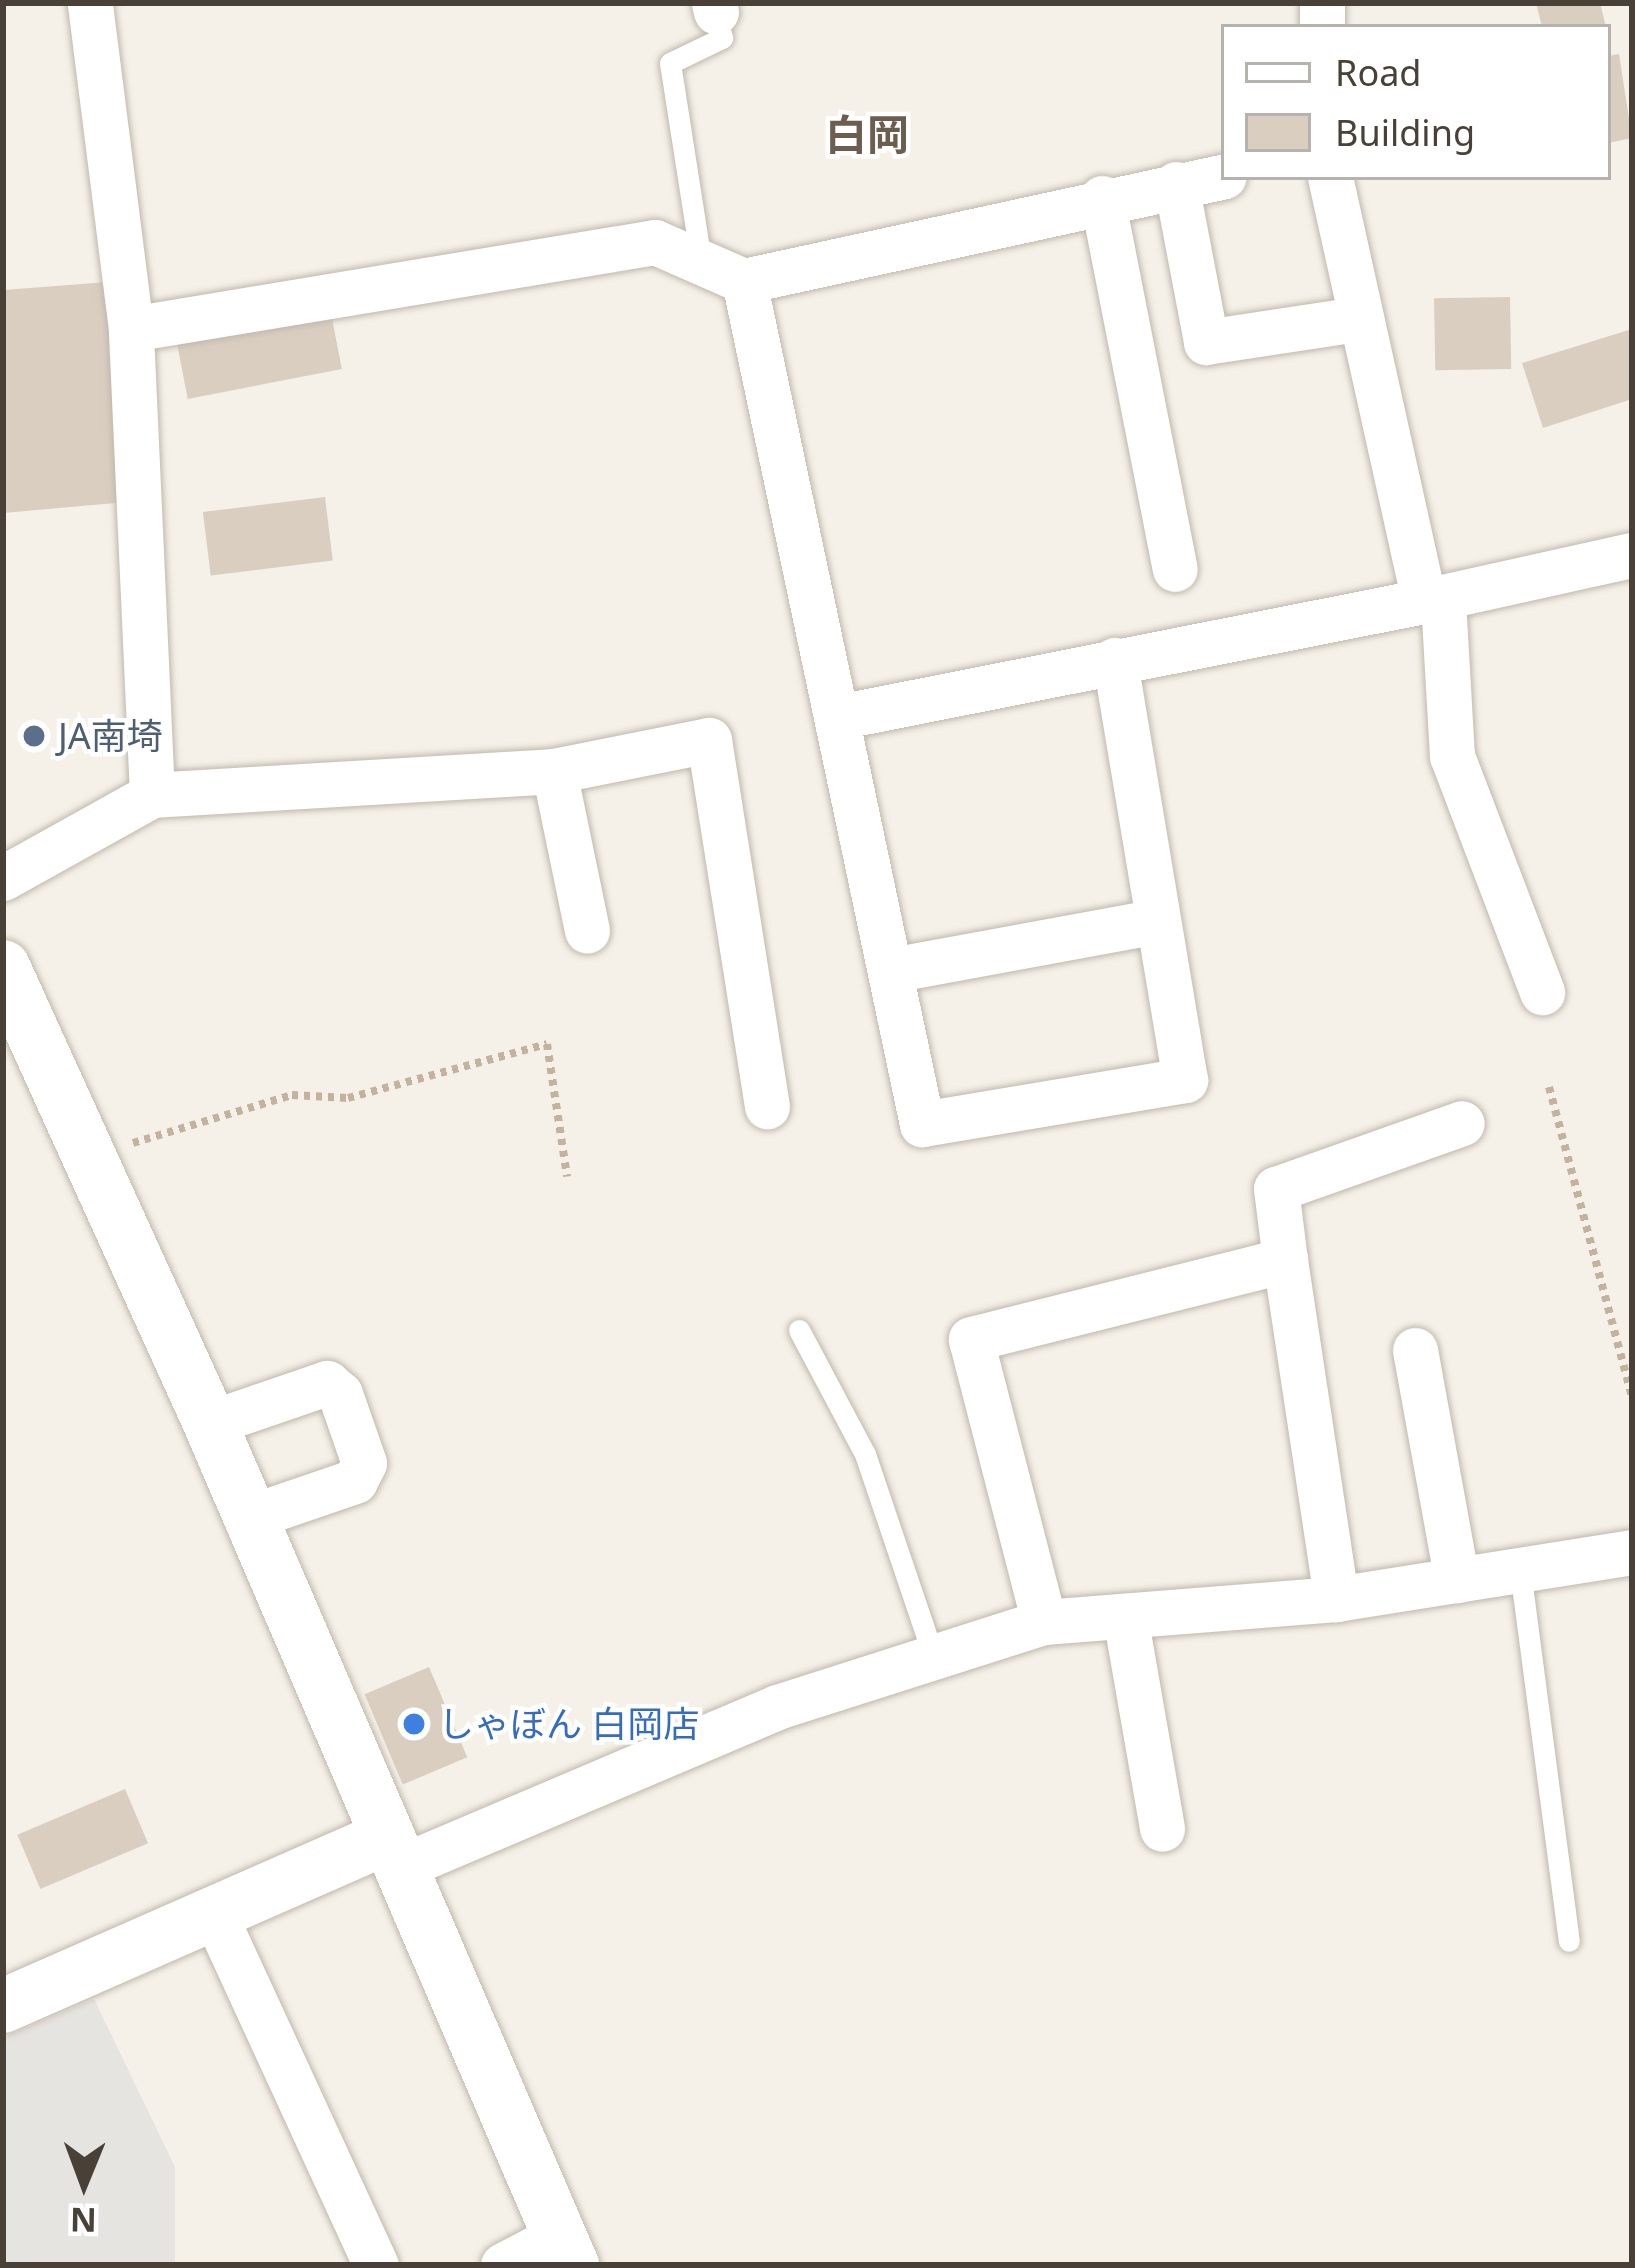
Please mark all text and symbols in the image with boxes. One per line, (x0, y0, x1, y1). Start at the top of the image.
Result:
legend (1221, 24, 1611, 180)
text: Road (1335, 48, 1422, 97)
text: Building (1335, 108, 1475, 157)
district label: 白岡 (825, 109, 909, 159)
place label: JA南埼 (58, 714, 163, 758)
marker: JA南埼 (21, 723, 47, 749)
place label: しゃぼん 白岡店 (438, 1702, 699, 1746)
marker: しゃぼん 白岡店 (401, 1711, 427, 1737)
north arrow (24, 2124, 144, 2244)
text: N (70, 2198, 97, 2243)

